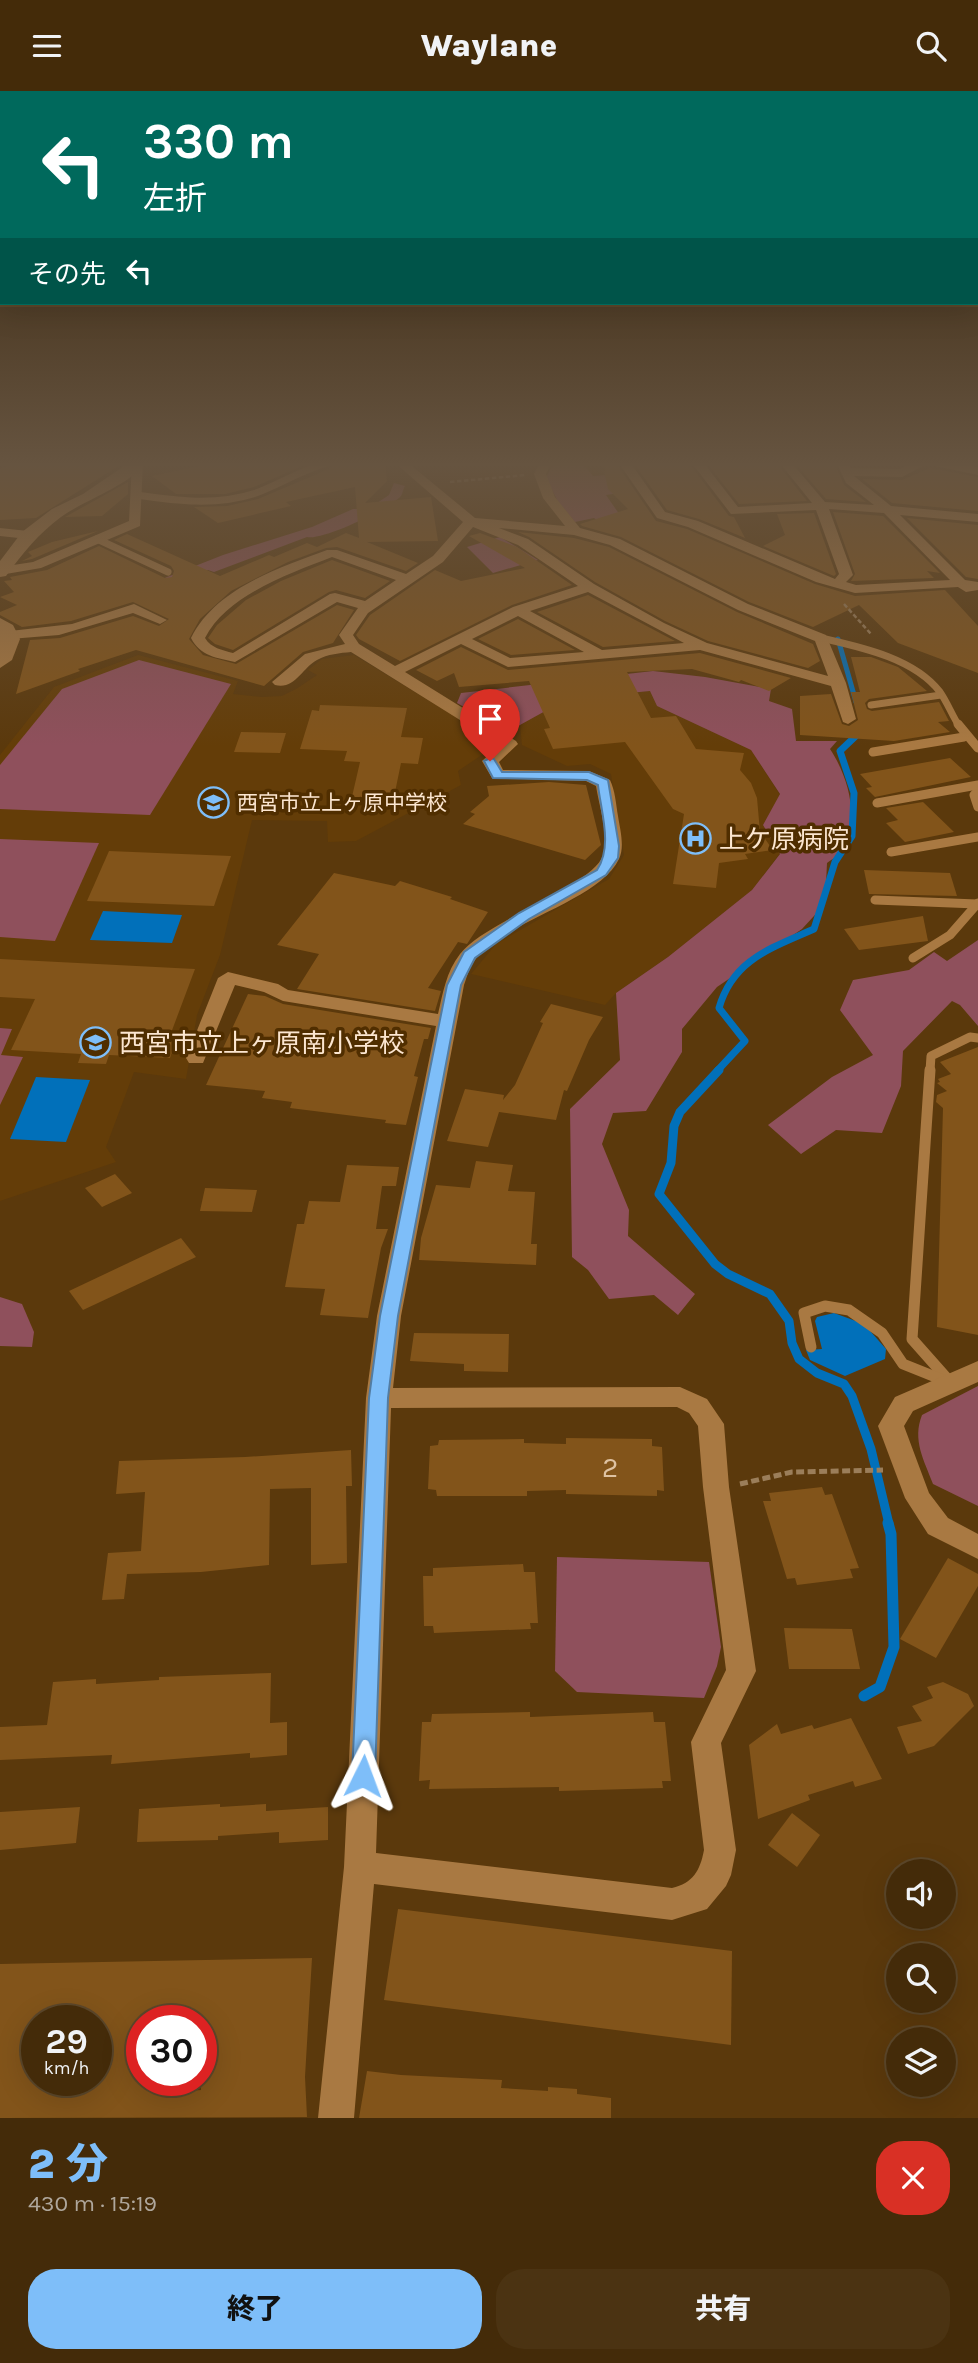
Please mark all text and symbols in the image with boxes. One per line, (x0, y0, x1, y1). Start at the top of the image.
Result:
icon: menu (28, 27, 66, 65)
text: Waylane (421, 27, 557, 64)
icon: search (912, 27, 950, 65)
text: 330 m (143, 113, 294, 170)
icon: left (28, 119, 119, 210)
text: 左折 (143, 180, 207, 217)
icon: left (120, 252, 158, 290)
text: その先 (28, 259, 106, 290)
pin (460, 689, 520, 761)
icon: arrive (471, 700, 509, 738)
school or university icon: 西宮市立上ヶ原中学校 (197, 786, 231, 820)
place label: 西宮市立上ヶ原中学校 (237, 791, 447, 815)
hospital icon: 上ケ原病院 (679, 822, 713, 856)
place label: 上ケ原病院 (719, 824, 849, 855)
school or university icon: 西宮市立上ヶ原南小学校 (79, 1026, 113, 1060)
place label: 西宮市立上ヶ原南小学校 (119, 1028, 405, 1059)
house number: 2 (602, 1451, 618, 1484)
position arrow (326, 1739, 400, 1813)
map controls (886, 1859, 956, 2097)
button: sound (886, 1859, 956, 1929)
button: search (886, 1943, 956, 2013)
speed limit sign: 30 (126, 2005, 217, 2096)
text: 29 (45, 2021, 88, 2062)
button: layers (886, 2027, 956, 2097)
text: km/h (44, 2057, 89, 2079)
text: 2 分 (28, 2139, 108, 2189)
button: close (876, 2141, 950, 2215)
text: 430 m · 15:19 (28, 2190, 157, 2217)
button: 終了 (28, 2269, 482, 2349)
button: 共有 (496, 2269, 950, 2349)

